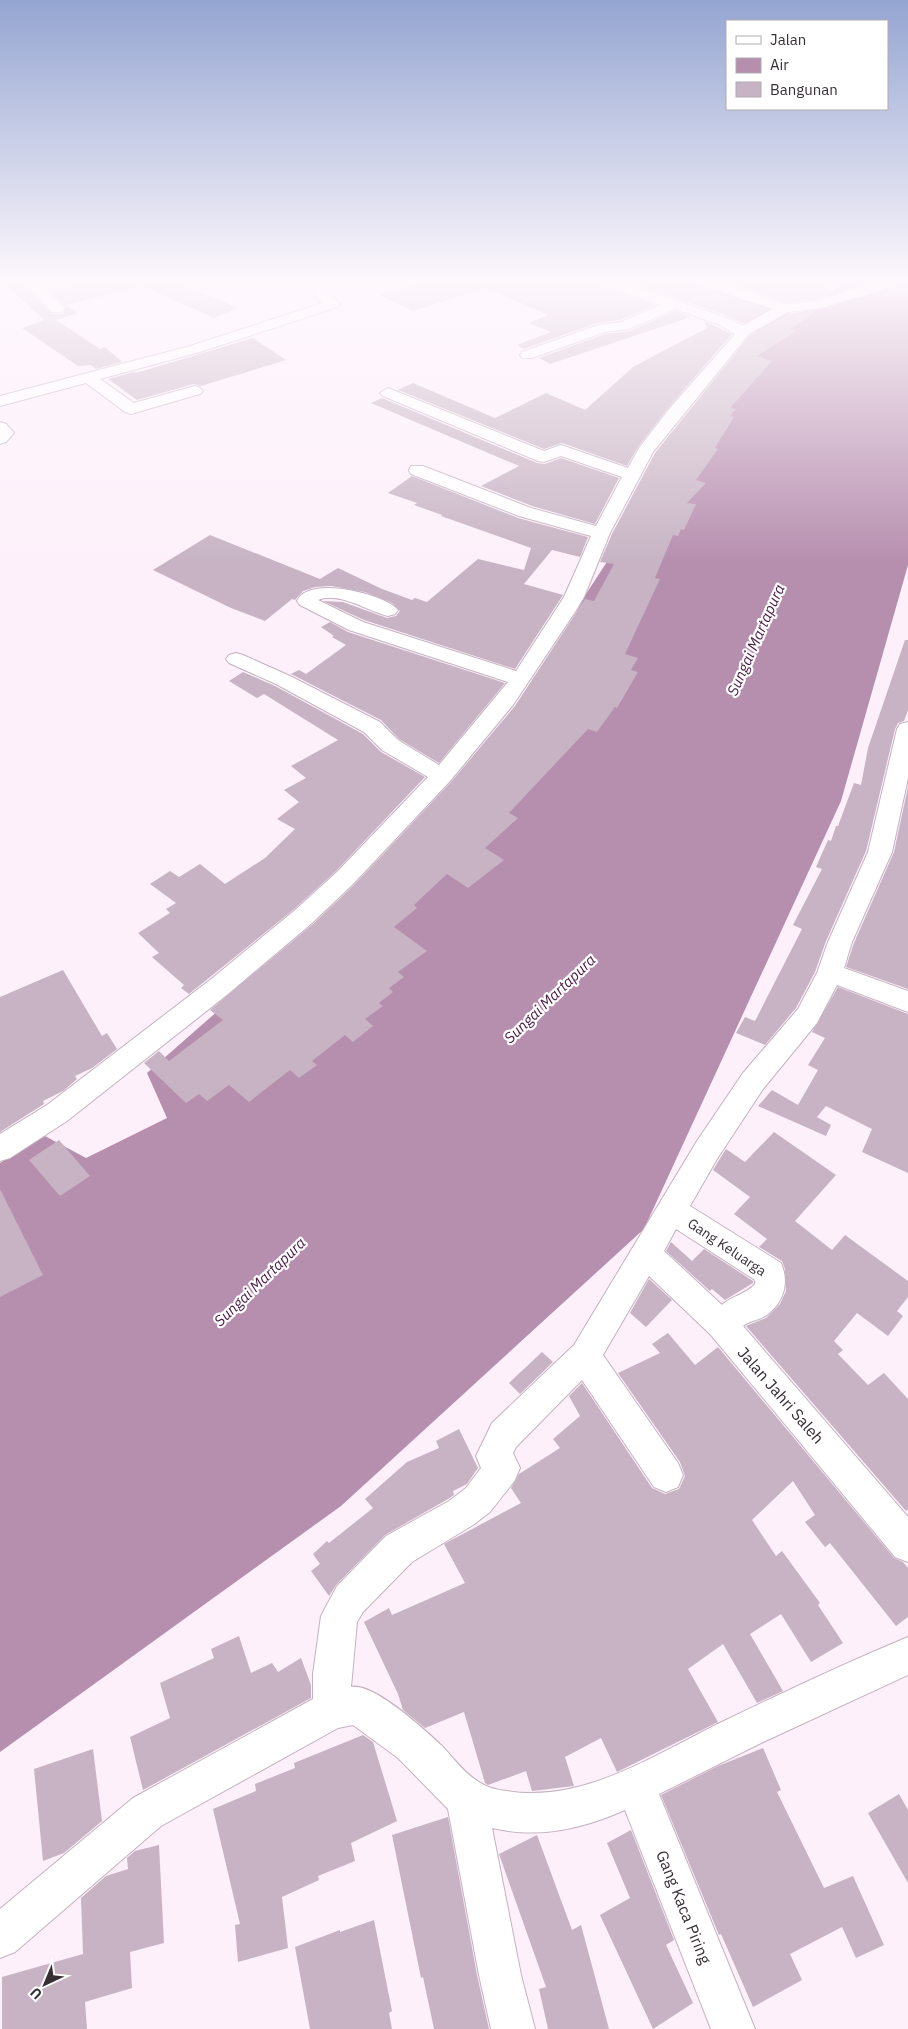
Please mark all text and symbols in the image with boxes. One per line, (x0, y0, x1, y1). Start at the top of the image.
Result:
legend (726, 20, 888, 110)
text: Jalan (770, 30, 806, 49)
text: Air (770, 55, 789, 74)
text: Bangunan (770, 80, 838, 99)
water label: Sungai Martapura (722, 581, 789, 698)
water label: Sungai Martapura (500, 950, 600, 1047)
street label: Gang Keluarga (684, 1214, 770, 1280)
water label: Sungai Martapura (210, 1233, 310, 1330)
street label: Jalan Jahri Saleh (733, 1342, 829, 1448)
street label: Gang Kaca Piring (652, 1847, 716, 1967)
north arrow (20, 1959, 70, 2009)
text: U (26, 1984, 46, 2003)

